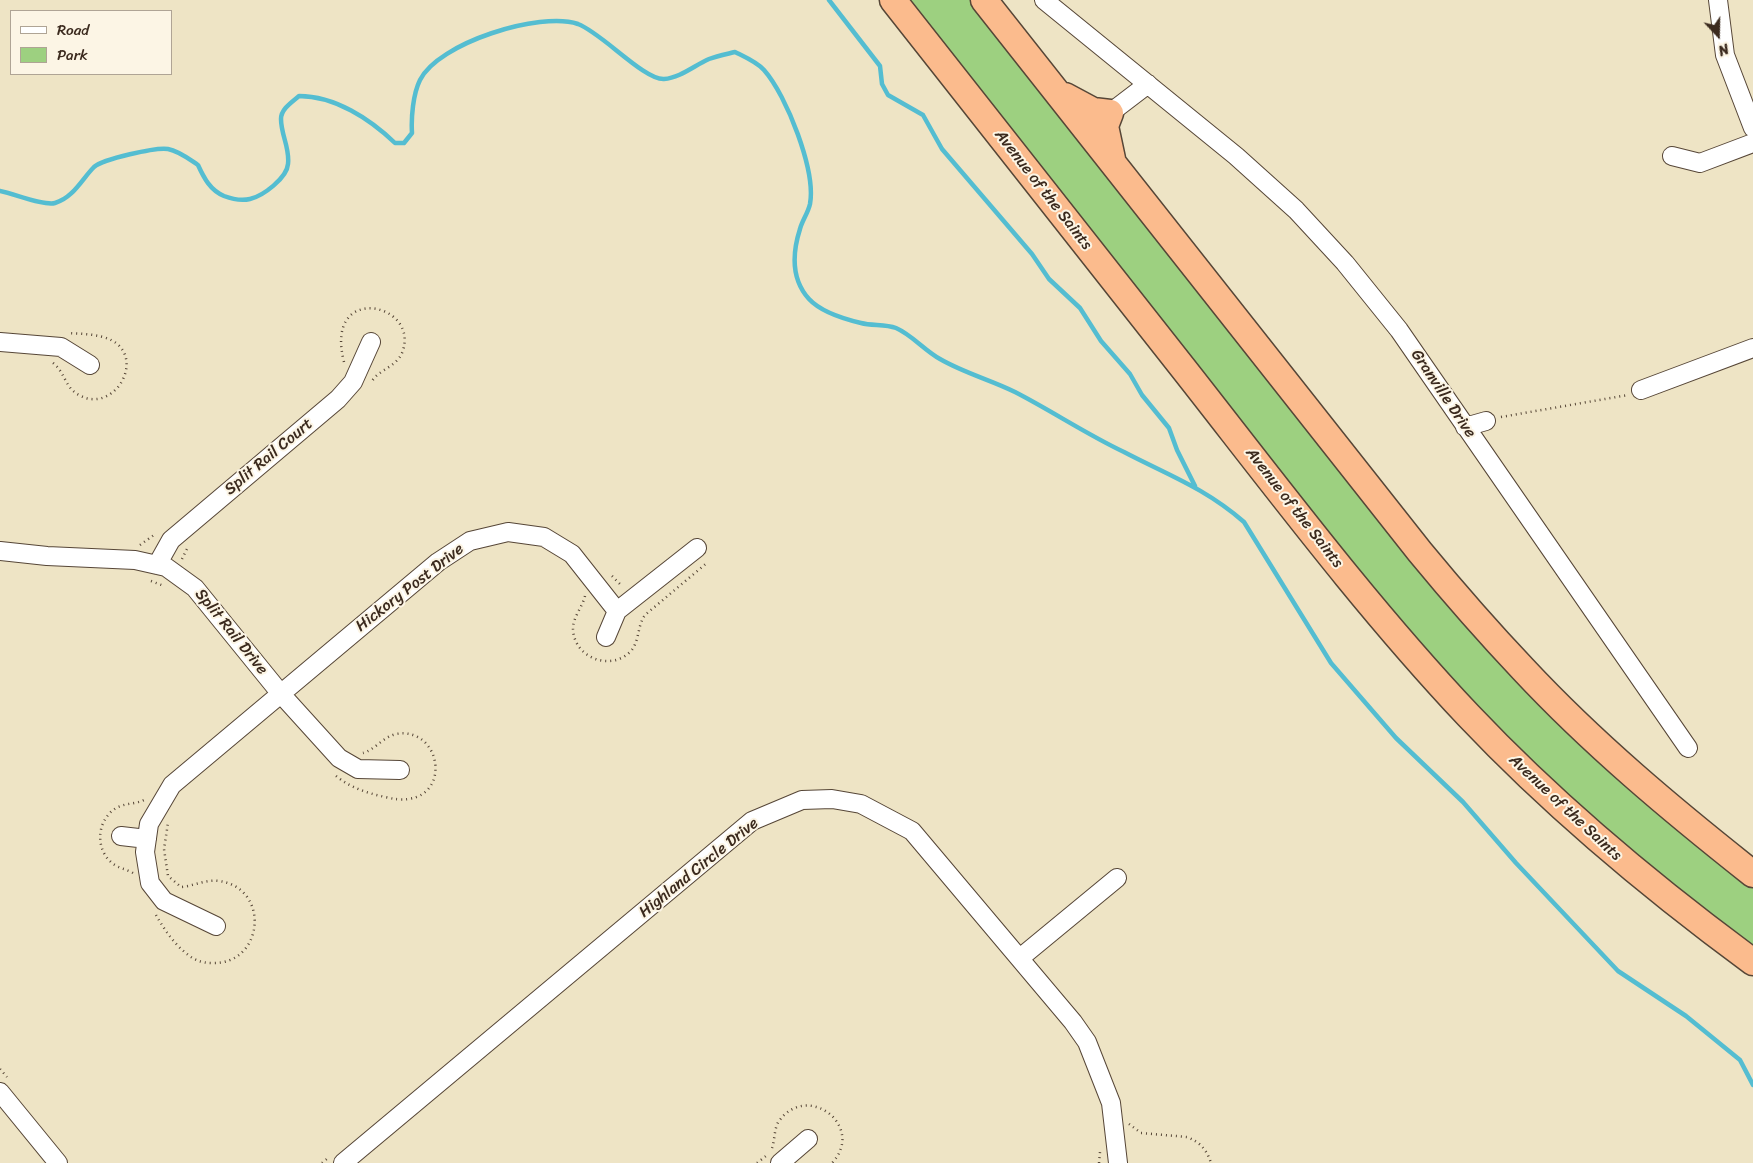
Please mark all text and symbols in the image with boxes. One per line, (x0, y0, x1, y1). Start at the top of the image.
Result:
legend (10, 10, 172, 75)
north arrow (1693, 10, 1743, 60)
text: Road (57, 17, 89, 43)
text: N (1715, 36, 1733, 63)
text: Park (57, 42, 88, 68)
street label: Avenue of the Saints (990, 126, 1096, 254)
street label: Granville Drive (1406, 346, 1480, 442)
street label: Split Rail Court (221, 415, 317, 499)
street label: Avenue of the Saints (1241, 444, 1347, 572)
street label: Hickory Post Drive (352, 540, 468, 636)
street label: Split Rail Drive (190, 585, 272, 679)
street label: Avenue of the Saints (1505, 751, 1625, 865)
street label: Highland Circle Drive (635, 814, 763, 922)

